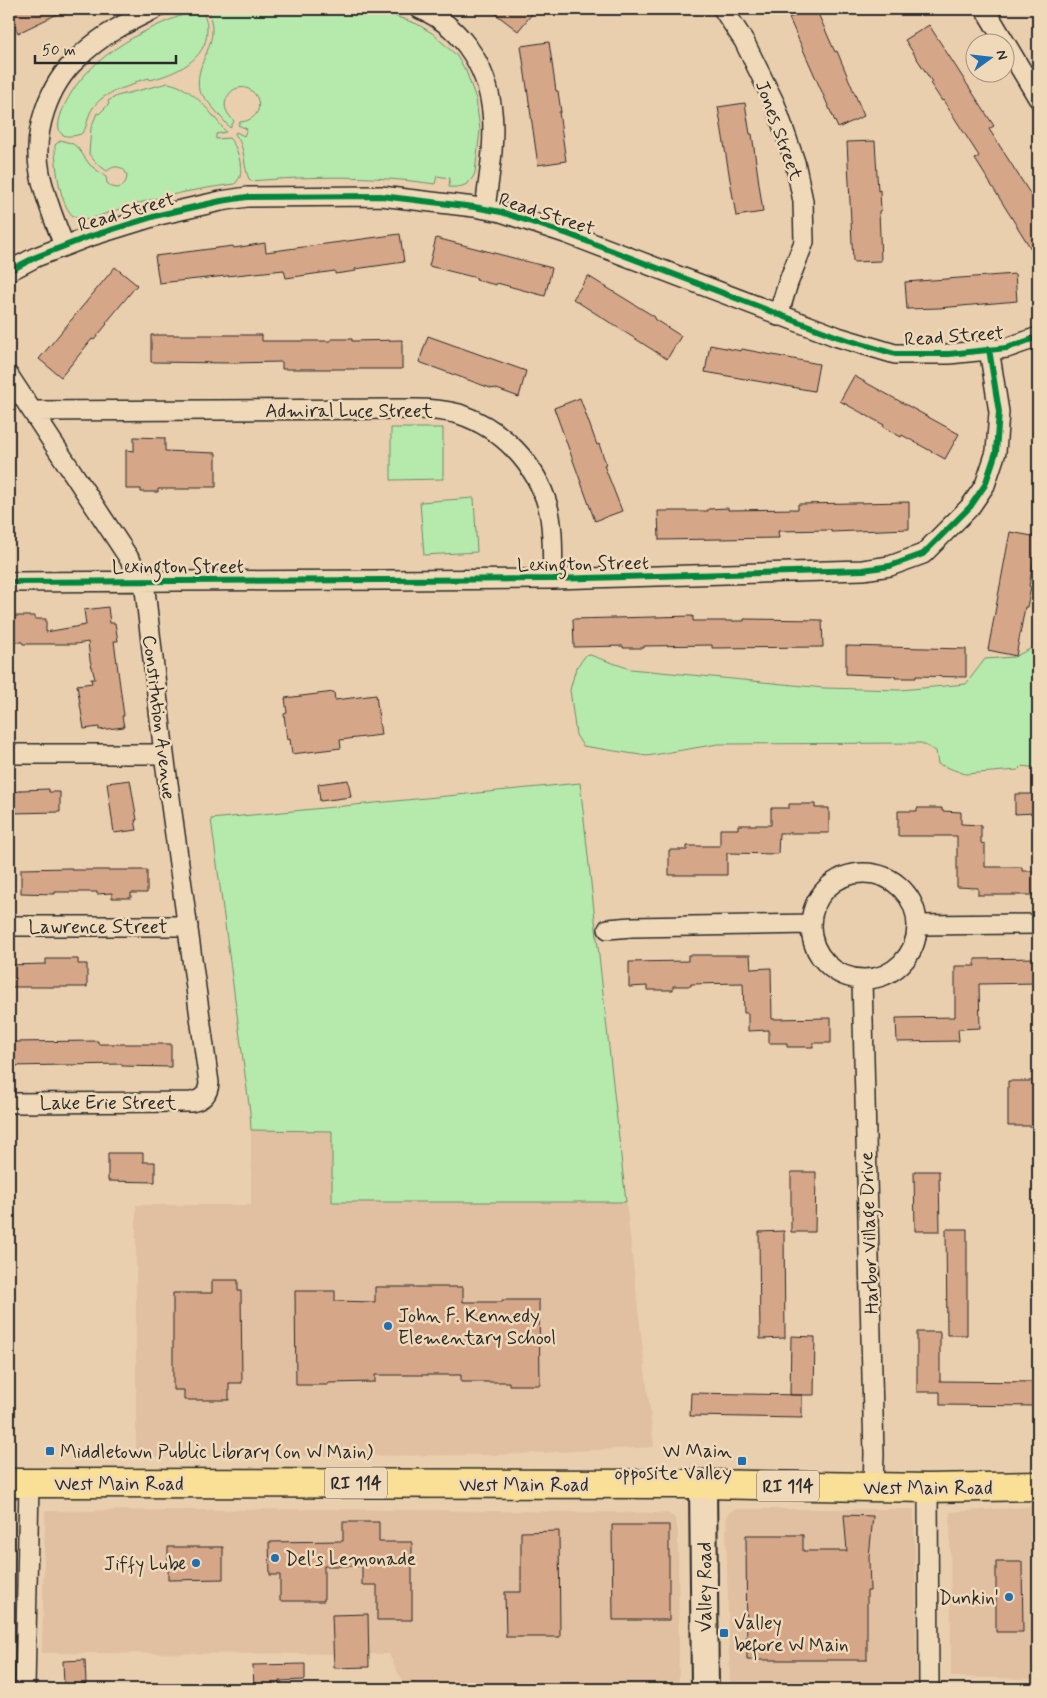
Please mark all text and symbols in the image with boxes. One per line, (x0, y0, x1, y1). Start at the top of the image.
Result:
scale bar (35, 32, 176, 64)
north arrow (964, 32, 1014, 82)
text: 50 m (42, 41, 76, 61)
text: N (992, 48, 1011, 62)
street label: Jones Street (749, 77, 808, 184)
street label: Read Street (75, 187, 178, 238)
street label: Read Street (495, 187, 598, 242)
street label: Read Street (903, 321, 1005, 352)
street label: Admiral Luce Street (265, 399, 433, 424)
street label: Lexington Street (517, 551, 649, 581)
street label: Lexington Street (112, 555, 244, 583)
street label: Constitution Avenue (136, 633, 181, 801)
street label: Lawrence Street (28, 915, 168, 940)
street label: Lake Erie Street (40, 1091, 176, 1116)
street label: Harbor Village Drive (854, 1151, 888, 1315)
place label: John F. Kennedy Elementary School (398, 1304, 556, 1351)
marker: John F. Kennedy Elementary School (382, 1320, 394, 1332)
place label: W Main opposite Valley (615, 1439, 732, 1486)
place label: Middletown Public Library (on W Main) (60, 1440, 373, 1465)
marker: Middletown Public Library (on W Main) (44, 1445, 56, 1457)
marker: W Main opposite Valley (736, 1455, 748, 1467)
road number: RI 114 (325, 1468, 387, 1499)
road number: RI 114 (757, 1470, 819, 1502)
street label: West Main Road (54, 1472, 184, 1497)
street label: West Main Road (459, 1473, 589, 1498)
street label: West Main Road (863, 1476, 993, 1501)
street label: Valley Road (693, 1542, 719, 1632)
place label: Del's Lemonade (285, 1547, 416, 1572)
place label: Jiffy Lube (104, 1552, 186, 1578)
marker: Del's Lemonade (269, 1552, 281, 1564)
marker: Jiffy Lube (190, 1557, 202, 1569)
place label: Dunkin' (939, 1586, 999, 1611)
marker: Dunkin' (1003, 1591, 1015, 1603)
place label: Valley before W Main (734, 1611, 849, 1661)
marker: Valley before W Main (718, 1627, 730, 1639)

